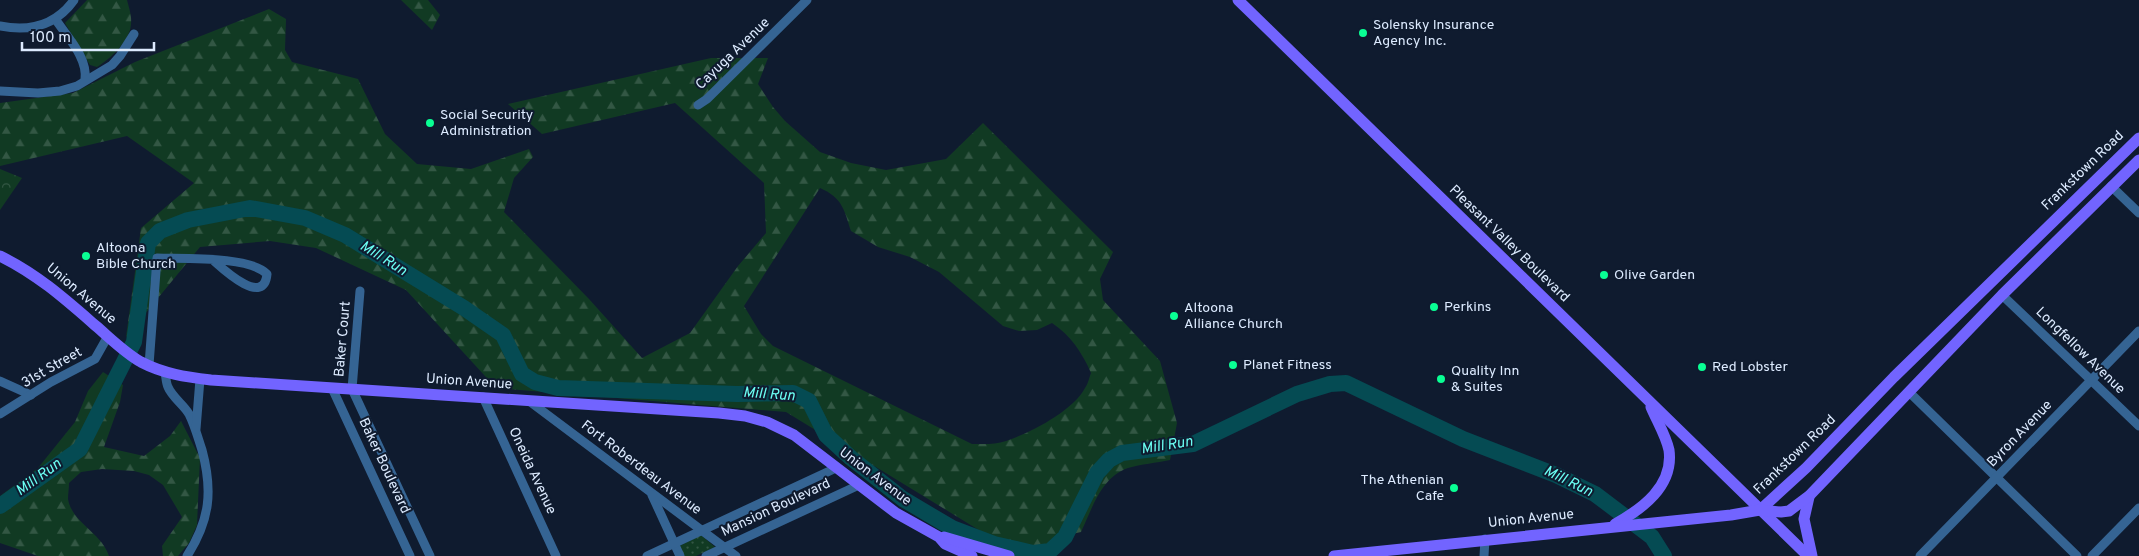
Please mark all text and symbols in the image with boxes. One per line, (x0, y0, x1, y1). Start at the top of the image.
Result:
street label: Cayuga Avenue (692, 14, 774, 94)
place label: Solensky Insurance Agency Inc. (1373, 17, 1494, 50)
scale bar (22, 20, 155, 52)
marker: Solensky Insurance Agency Inc. (1357, 27, 1369, 39)
text: 100 m (30, 29, 71, 48)
place label: Social Security Administration (440, 107, 533, 140)
marker: Social Security Administration (424, 117, 436, 129)
street label: Frankstown Road (2038, 128, 2128, 214)
street label: Pleasant Valley Boulevard (1445, 182, 1573, 306)
water label: Mill Run (356, 237, 410, 281)
place label: Altoona Bible Church (96, 240, 176, 273)
marker: Altoona Bible Church (80, 250, 92, 262)
street label: Union Avenue (43, 260, 119, 328)
place label: Olive Garden (1614, 267, 1695, 284)
marker: Olive Garden (1598, 269, 1610, 281)
place label: Perkins (1444, 299, 1491, 316)
street label: Baker Court (331, 300, 355, 378)
place label: Altoona Alliance Church (1184, 300, 1283, 333)
marker: Perkins (1428, 301, 1440, 313)
street label: Longfellow Avenue (2032, 304, 2128, 398)
marker: Altoona Alliance Church (1168, 310, 1180, 322)
street label: 31st Street (19, 344, 85, 392)
place label: Planet Fitness (1243, 357, 1332, 374)
marker: Planet Fitness (1227, 359, 1239, 371)
place label: Red Lobster (1712, 359, 1789, 376)
marker: Red Lobster (1696, 361, 1708, 373)
place label: Quality Inn & Suites (1451, 363, 1519, 396)
street label: Union Avenue (425, 371, 513, 393)
marker: Quality Inn & Suites (1435, 373, 1447, 385)
water label: Mill Run (742, 384, 796, 406)
street label: Byron Avenue (1984, 397, 2056, 471)
street label: Frankstown Road (1750, 412, 1840, 498)
street label: Baker Boulevard (354, 416, 414, 516)
street label: Fort Roberdeau Avenue (577, 417, 705, 519)
street label: Oneida Avenue (504, 425, 560, 517)
water label: Mill Run (1140, 433, 1194, 459)
street label: Union Avenue (835, 444, 915, 510)
water label: Mill Run (12, 455, 66, 501)
water label: Mill Run (1540, 462, 1596, 502)
place label: The Athenian Cafe (1361, 472, 1444, 505)
street label: Mansion Boulevard (719, 475, 833, 541)
marker: The Athenian Cafe (1448, 482, 1460, 494)
street label: Union Avenue (1487, 506, 1575, 532)

